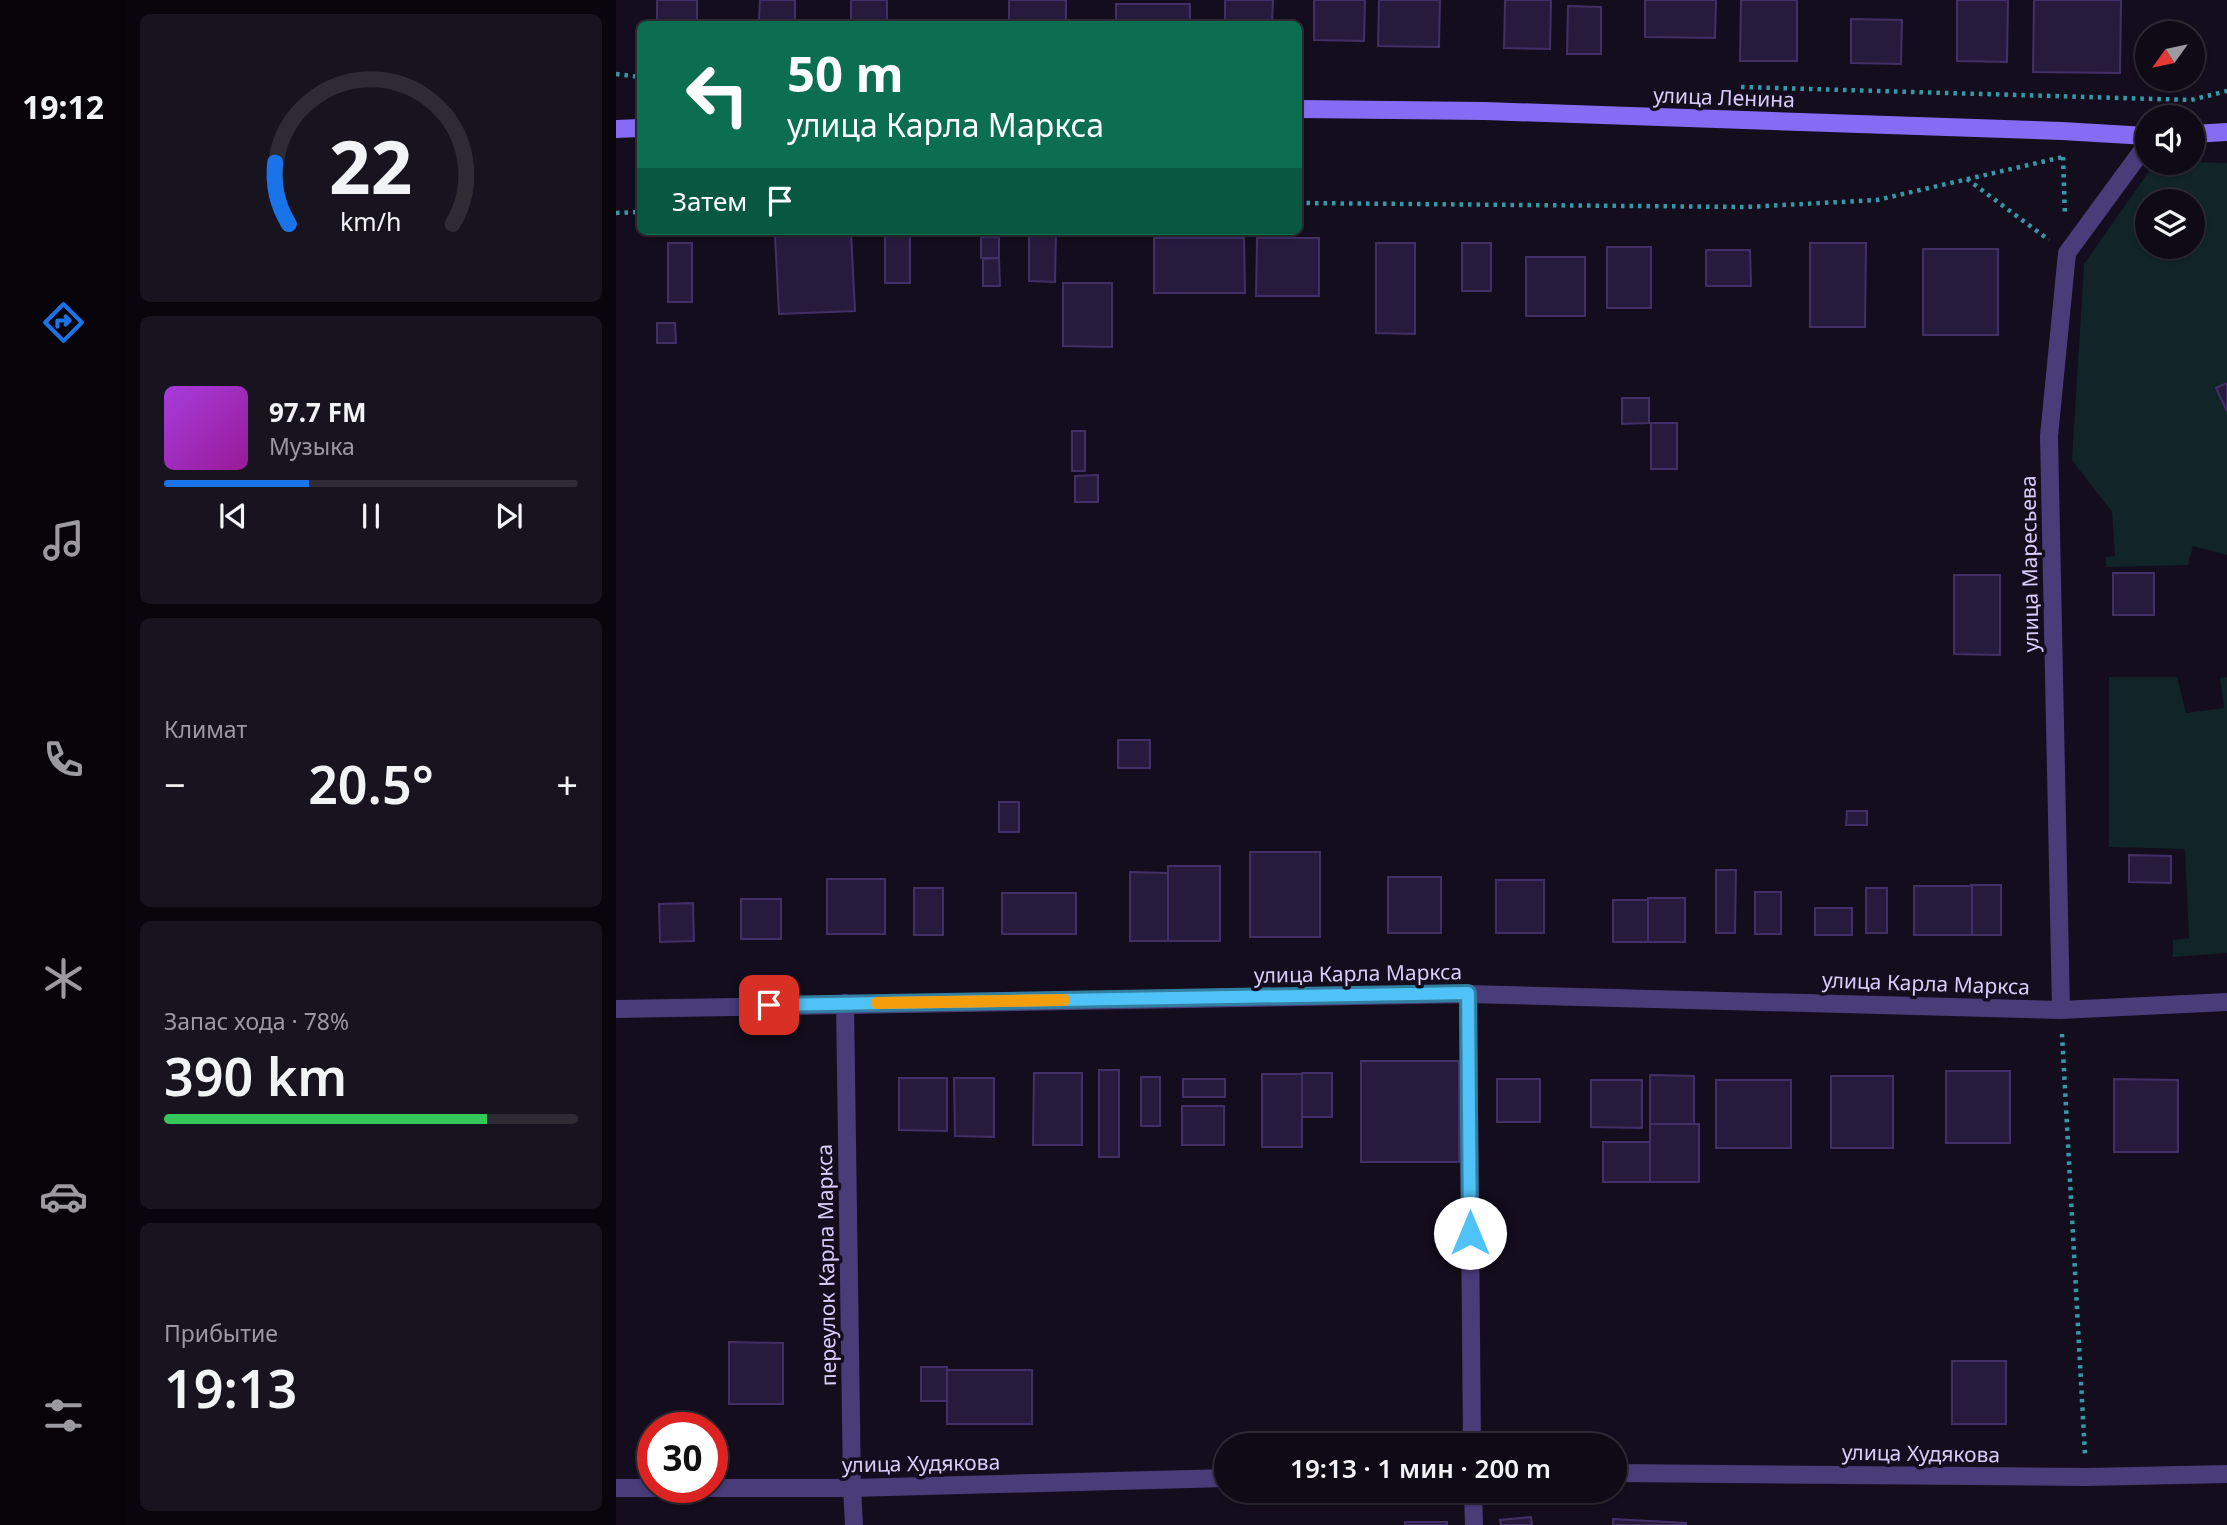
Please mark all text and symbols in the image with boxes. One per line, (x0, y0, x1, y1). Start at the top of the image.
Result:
north arrow (2135, 21, 2205, 91)
map controls (2135, 21, 2205, 259)
text: 50 m (787, 40, 904, 106)
icon: left (672, 49, 763, 140)
street label: улица Ленина (1653, 81, 1795, 113)
text: 19:12 (22, 85, 104, 128)
text: улица Карла Маркса (787, 103, 1104, 146)
button: sound (2135, 105, 2205, 175)
text: 22 (329, 116, 413, 215)
icon: arrive (761, 182, 799, 220)
text: Затем (672, 183, 747, 219)
button: layers (2135, 189, 2205, 259)
text: km/h (340, 204, 402, 238)
icon: directions (39, 298, 88, 347)
text: 97.7 FM (269, 394, 366, 430)
text: Музыка (269, 430, 355, 462)
street label: улица Маресьева (2013, 475, 2045, 653)
icon: previous (214, 497, 252, 535)
icon: pause (352, 497, 390, 535)
icon: next (490, 497, 528, 535)
icon: music (39, 516, 88, 565)
text: Климат (164, 713, 247, 745)
icon: phone (39, 735, 88, 784)
text: 20.5° (308, 748, 434, 819)
text: − (164, 758, 186, 810)
text: + (556, 758, 578, 810)
icon: climate (39, 954, 88, 1003)
street label: улица Карла Маркса (1254, 957, 1462, 989)
street label: улица Карла Маркса (1822, 965, 2030, 1001)
pin (739, 975, 799, 1035)
icon: arrive (750, 986, 788, 1024)
text: Запас хода · 78% (164, 1005, 349, 1037)
text: 390 km (164, 1040, 347, 1111)
street label: переулок Карла Маркса (810, 1144, 842, 1386)
icon: car (39, 1172, 88, 1221)
position arrow (1433, 1196, 1507, 1270)
text: Прибытие (164, 1317, 278, 1349)
text: 19:13 (164, 1352, 297, 1423)
icon: filters (39, 1391, 88, 1440)
speed limit sign: 30 (637, 1412, 728, 1503)
street label: улица Худякова (1842, 1438, 2000, 1468)
street label: улица Худякова (842, 1448, 1000, 1478)
text: 19:13 · 1 мин · 200 m (1290, 1450, 1551, 1486)

